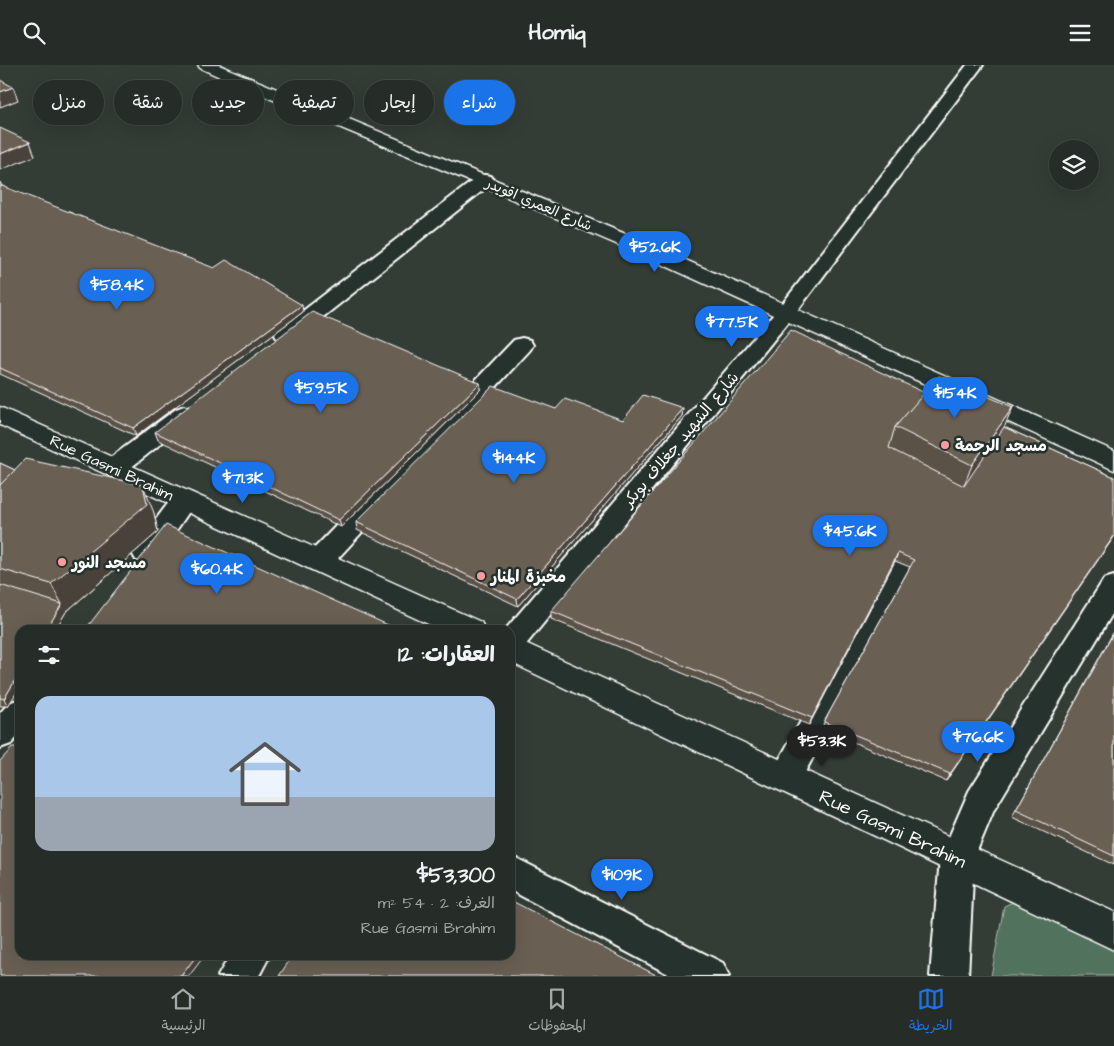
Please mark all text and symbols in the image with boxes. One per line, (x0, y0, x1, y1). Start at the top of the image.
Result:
text: Homiq (528, 17, 586, 48)
icon: search (20, 19, 48, 47)
icon: menu (1066, 19, 1094, 47)
chip: منزل (33, 80, 104, 125)
chip: شقة (114, 80, 182, 125)
chip: جديد (192, 80, 264, 125)
chip: تصفية (274, 80, 354, 125)
chip: إيجار (364, 80, 434, 125)
chip: شراء (444, 80, 515, 125)
map controls (1049, 140, 1099, 190)
button: layers (1049, 140, 1099, 190)
street label: شارع العمري اقويدر (481, 173, 595, 236)
pin: $52.6K (614, 231, 696, 273)
text: $52.6K (629, 236, 681, 258)
pin: $58.4K (76, 269, 158, 311)
text: $58.4K (90, 274, 144, 296)
pin: $77.5K (691, 305, 773, 348)
text: $77.5K (706, 311, 758, 333)
street label: شارع الشهيد جغلاف بوبكر (616, 367, 744, 514)
pin: $59.5K (280, 371, 362, 414)
text: $59.5K (295, 377, 347, 399)
pin: $154K (920, 377, 990, 419)
text: $154K (934, 382, 976, 404)
street label: Rue Gasmi Brahim (46, 430, 178, 506)
place label: مسجد الرحمة (955, 435, 1047, 457)
marker: مسجد الرحمة (939, 439, 951, 451)
pin: $144K (479, 441, 549, 484)
text: $144K (493, 447, 535, 469)
pin: $71.3K (202, 461, 284, 504)
text: $71.3K (223, 467, 263, 489)
pin: $45.6K (809, 515, 891, 557)
text: $45.6K (823, 520, 877, 542)
place label: مسجد النور (70, 552, 146, 574)
pin: $60.4K (176, 553, 258, 595)
marker: مسجد النور (56, 556, 68, 568)
text: $60.4K (191, 558, 243, 580)
place label: مخبزة المنار (489, 566, 566, 588)
marker: مخبزة المنار (475, 570, 487, 582)
text: العقارات: 12 (398, 640, 495, 669)
icon: filters (35, 641, 63, 669)
pin: $76.6K (937, 721, 1019, 763)
pin: $53.3K (781, 725, 863, 767)
text: $76.6K (953, 726, 1003, 748)
icon: home (220, 729, 310, 819)
text: $53.3K (798, 730, 846, 752)
street label: Rue Gasmi Brahim (814, 783, 971, 875)
pin: $109K (587, 859, 657, 901)
text: $53,300 (417, 861, 495, 890)
text: $109K (602, 864, 642, 886)
text: الغرف: 2 · 54 m² (378, 892, 495, 914)
text: Rue Gasmi Brahim (361, 917, 495, 939)
tab: الرئيسية (161, 985, 205, 1038)
tab: المحفوظات (528, 985, 586, 1038)
tab: الخريطة (909, 985, 953, 1038)

